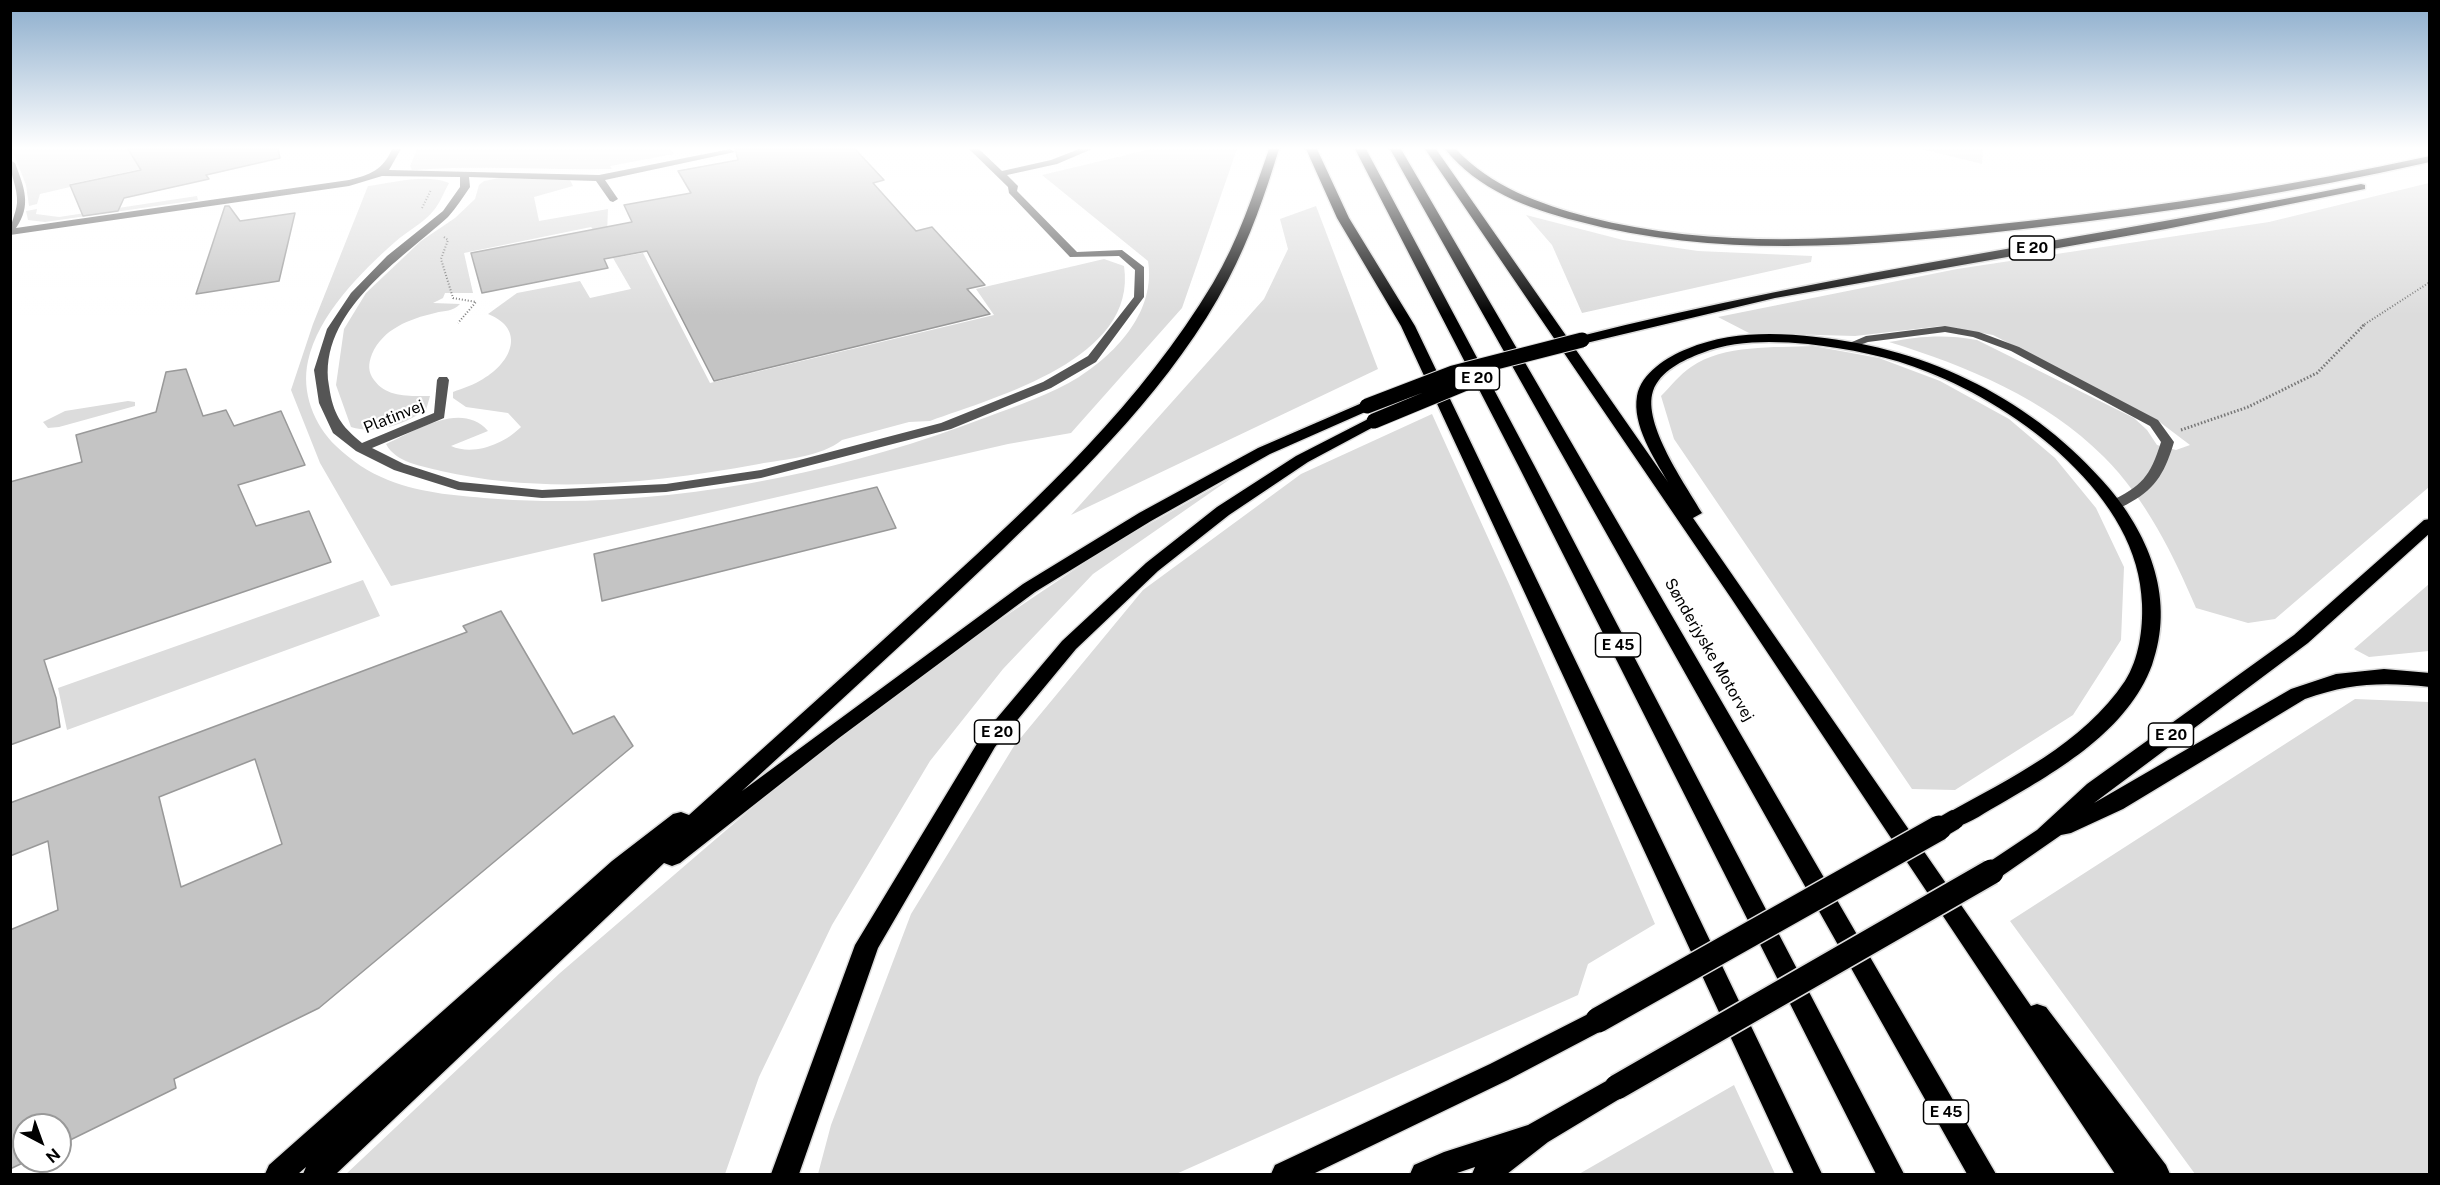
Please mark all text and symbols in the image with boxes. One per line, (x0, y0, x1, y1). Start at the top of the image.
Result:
road number: E 20 (2010, 236, 2054, 260)
road number: E 20 (1454, 366, 1500, 390)
street label: Platinvej (361, 396, 427, 438)
street label: Sønderjyske Motorvej (1660, 575, 1758, 725)
road number: E 45 (1596, 633, 1640, 657)
road number: E 20 (974, 720, 1020, 744)
road number: E 20 (2148, 723, 2194, 747)
road number: E 45 (1924, 1100, 1968, 1124)
north arrow (12, 1113, 72, 1173)
text: N (42, 1144, 64, 1167)

